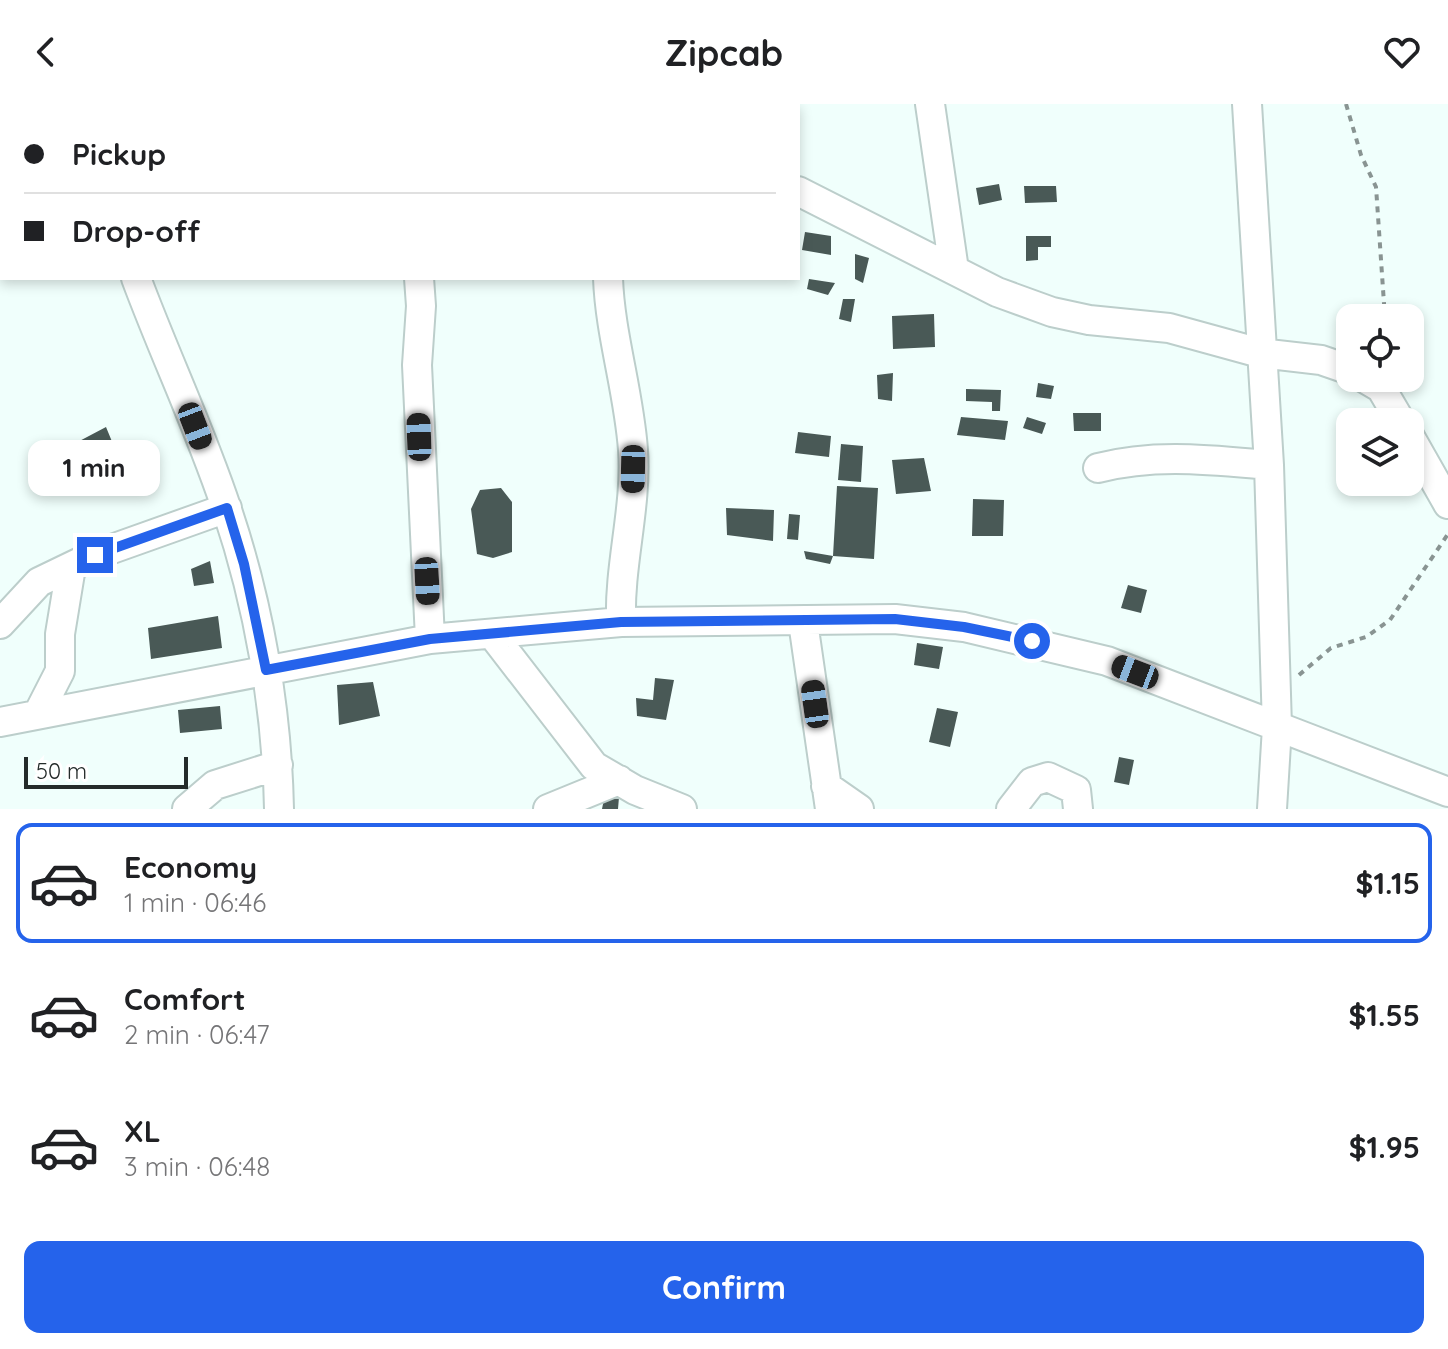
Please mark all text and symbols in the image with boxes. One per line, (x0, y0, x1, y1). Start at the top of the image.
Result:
icon: back (24, 30, 68, 74)
text: Zipcab (665, 30, 783, 75)
icon: heart (1380, 30, 1424, 74)
text: Pickup (72, 135, 166, 173)
text: Drop-off (72, 212, 200, 250)
map controls (1336, 304, 1424, 496)
button: locate (1336, 304, 1424, 392)
car (175, 399, 215, 453)
button: layers (1336, 408, 1424, 496)
car (406, 413, 432, 461)
callout: 1 min (29, 439, 161, 495)
car (621, 445, 645, 493)
text: 1 min (63, 451, 126, 484)
route end (77, 537, 113, 573)
car (414, 556, 440, 606)
route start (1014, 623, 1050, 659)
car (1108, 652, 1162, 692)
car (800, 679, 830, 729)
scale bar (24, 753, 188, 789)
text: 50 m (36, 757, 87, 785)
icon: car (28, 847, 100, 919)
text: Economy (124, 848, 257, 886)
text: $1.15 (1356, 864, 1420, 902)
text: 1 min · 06:46 (124, 886, 266, 919)
icon: car (28, 979, 100, 1051)
text: Comfort (124, 980, 245, 1018)
text: $1.55 (1348, 996, 1420, 1034)
text: 2 min · 06:47 (124, 1018, 270, 1051)
icon: car (28, 1111, 100, 1183)
text: XL (124, 1112, 161, 1150)
text: $1.95 (1349, 1128, 1420, 1166)
text: 3 min · 06:48 (124, 1150, 270, 1183)
button: Confirm (24, 1241, 1424, 1333)

